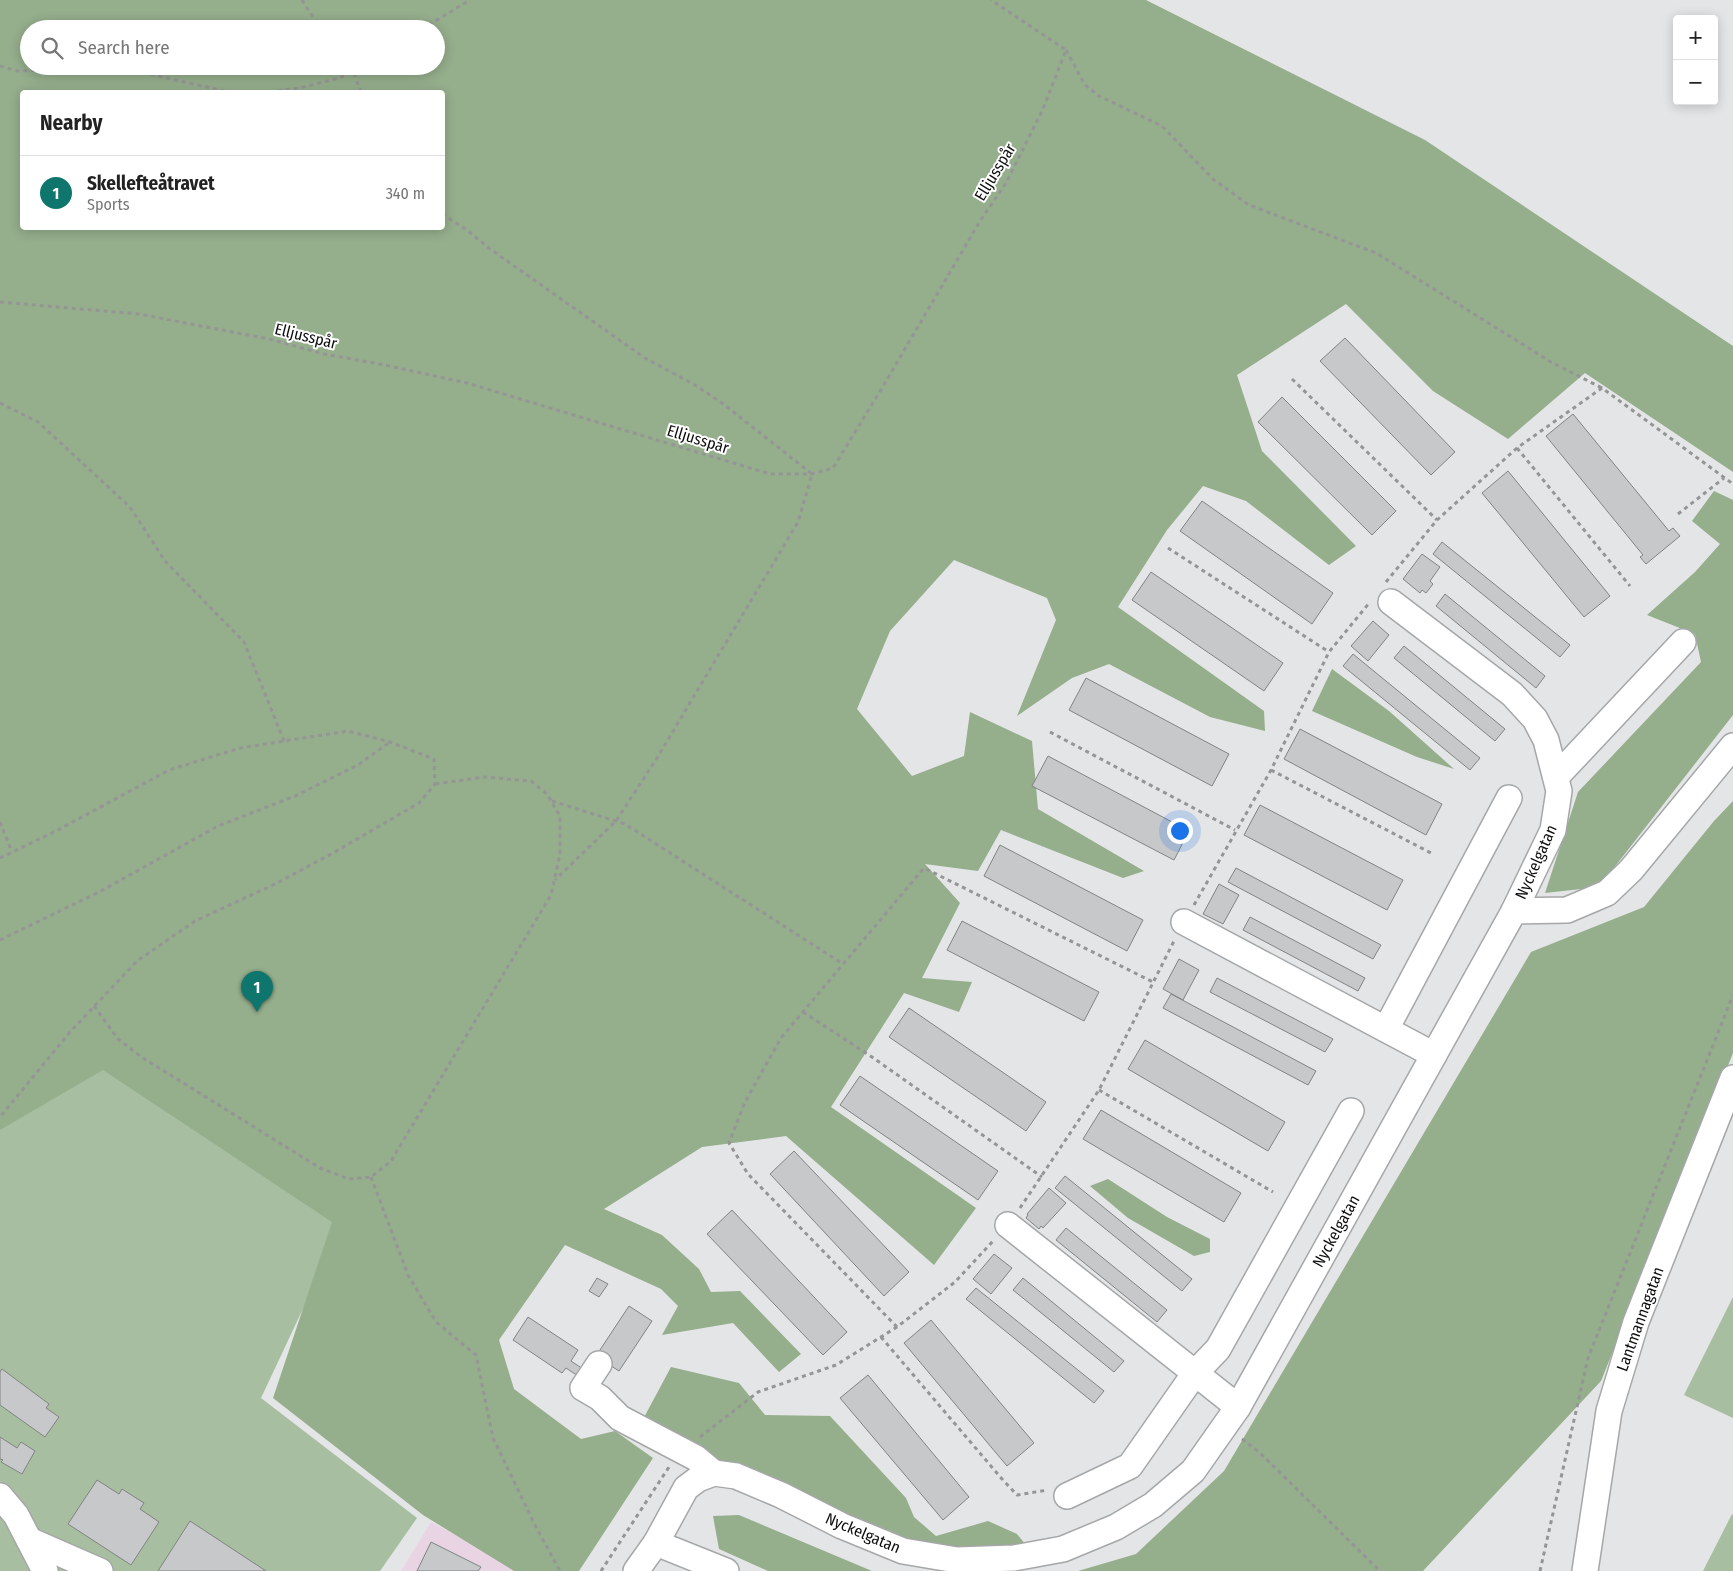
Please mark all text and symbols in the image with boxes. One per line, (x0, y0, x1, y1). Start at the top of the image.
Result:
map controls (1673, 15, 1718, 105)
button: + (1673, 15, 1718, 60)
search box (20, 20, 445, 75)
icon: search (38, 34, 66, 62)
text: Search here (78, 36, 170, 59)
button: − (1673, 60, 1718, 105)
text: Nearby (40, 110, 102, 136)
street label: Elljusspår (970, 140, 1020, 204)
text: Skellefteåtravet (87, 172, 215, 195)
text: 1 (53, 184, 59, 203)
text: 340 m (386, 184, 425, 203)
text: Sports (87, 195, 130, 214)
street label: Elljusspår (273, 319, 340, 353)
street label: Elljusspår (665, 421, 732, 457)
your location (1167, 818, 1193, 844)
street label: Nyckelgatan (1511, 822, 1561, 902)
pin: 1 (241, 971, 273, 1012)
street label: Nyckelgatan (1308, 1192, 1364, 1270)
street label: Lantmannagatan (1612, 1264, 1668, 1374)
street label: Nyckelgatan (823, 1509, 903, 1557)

